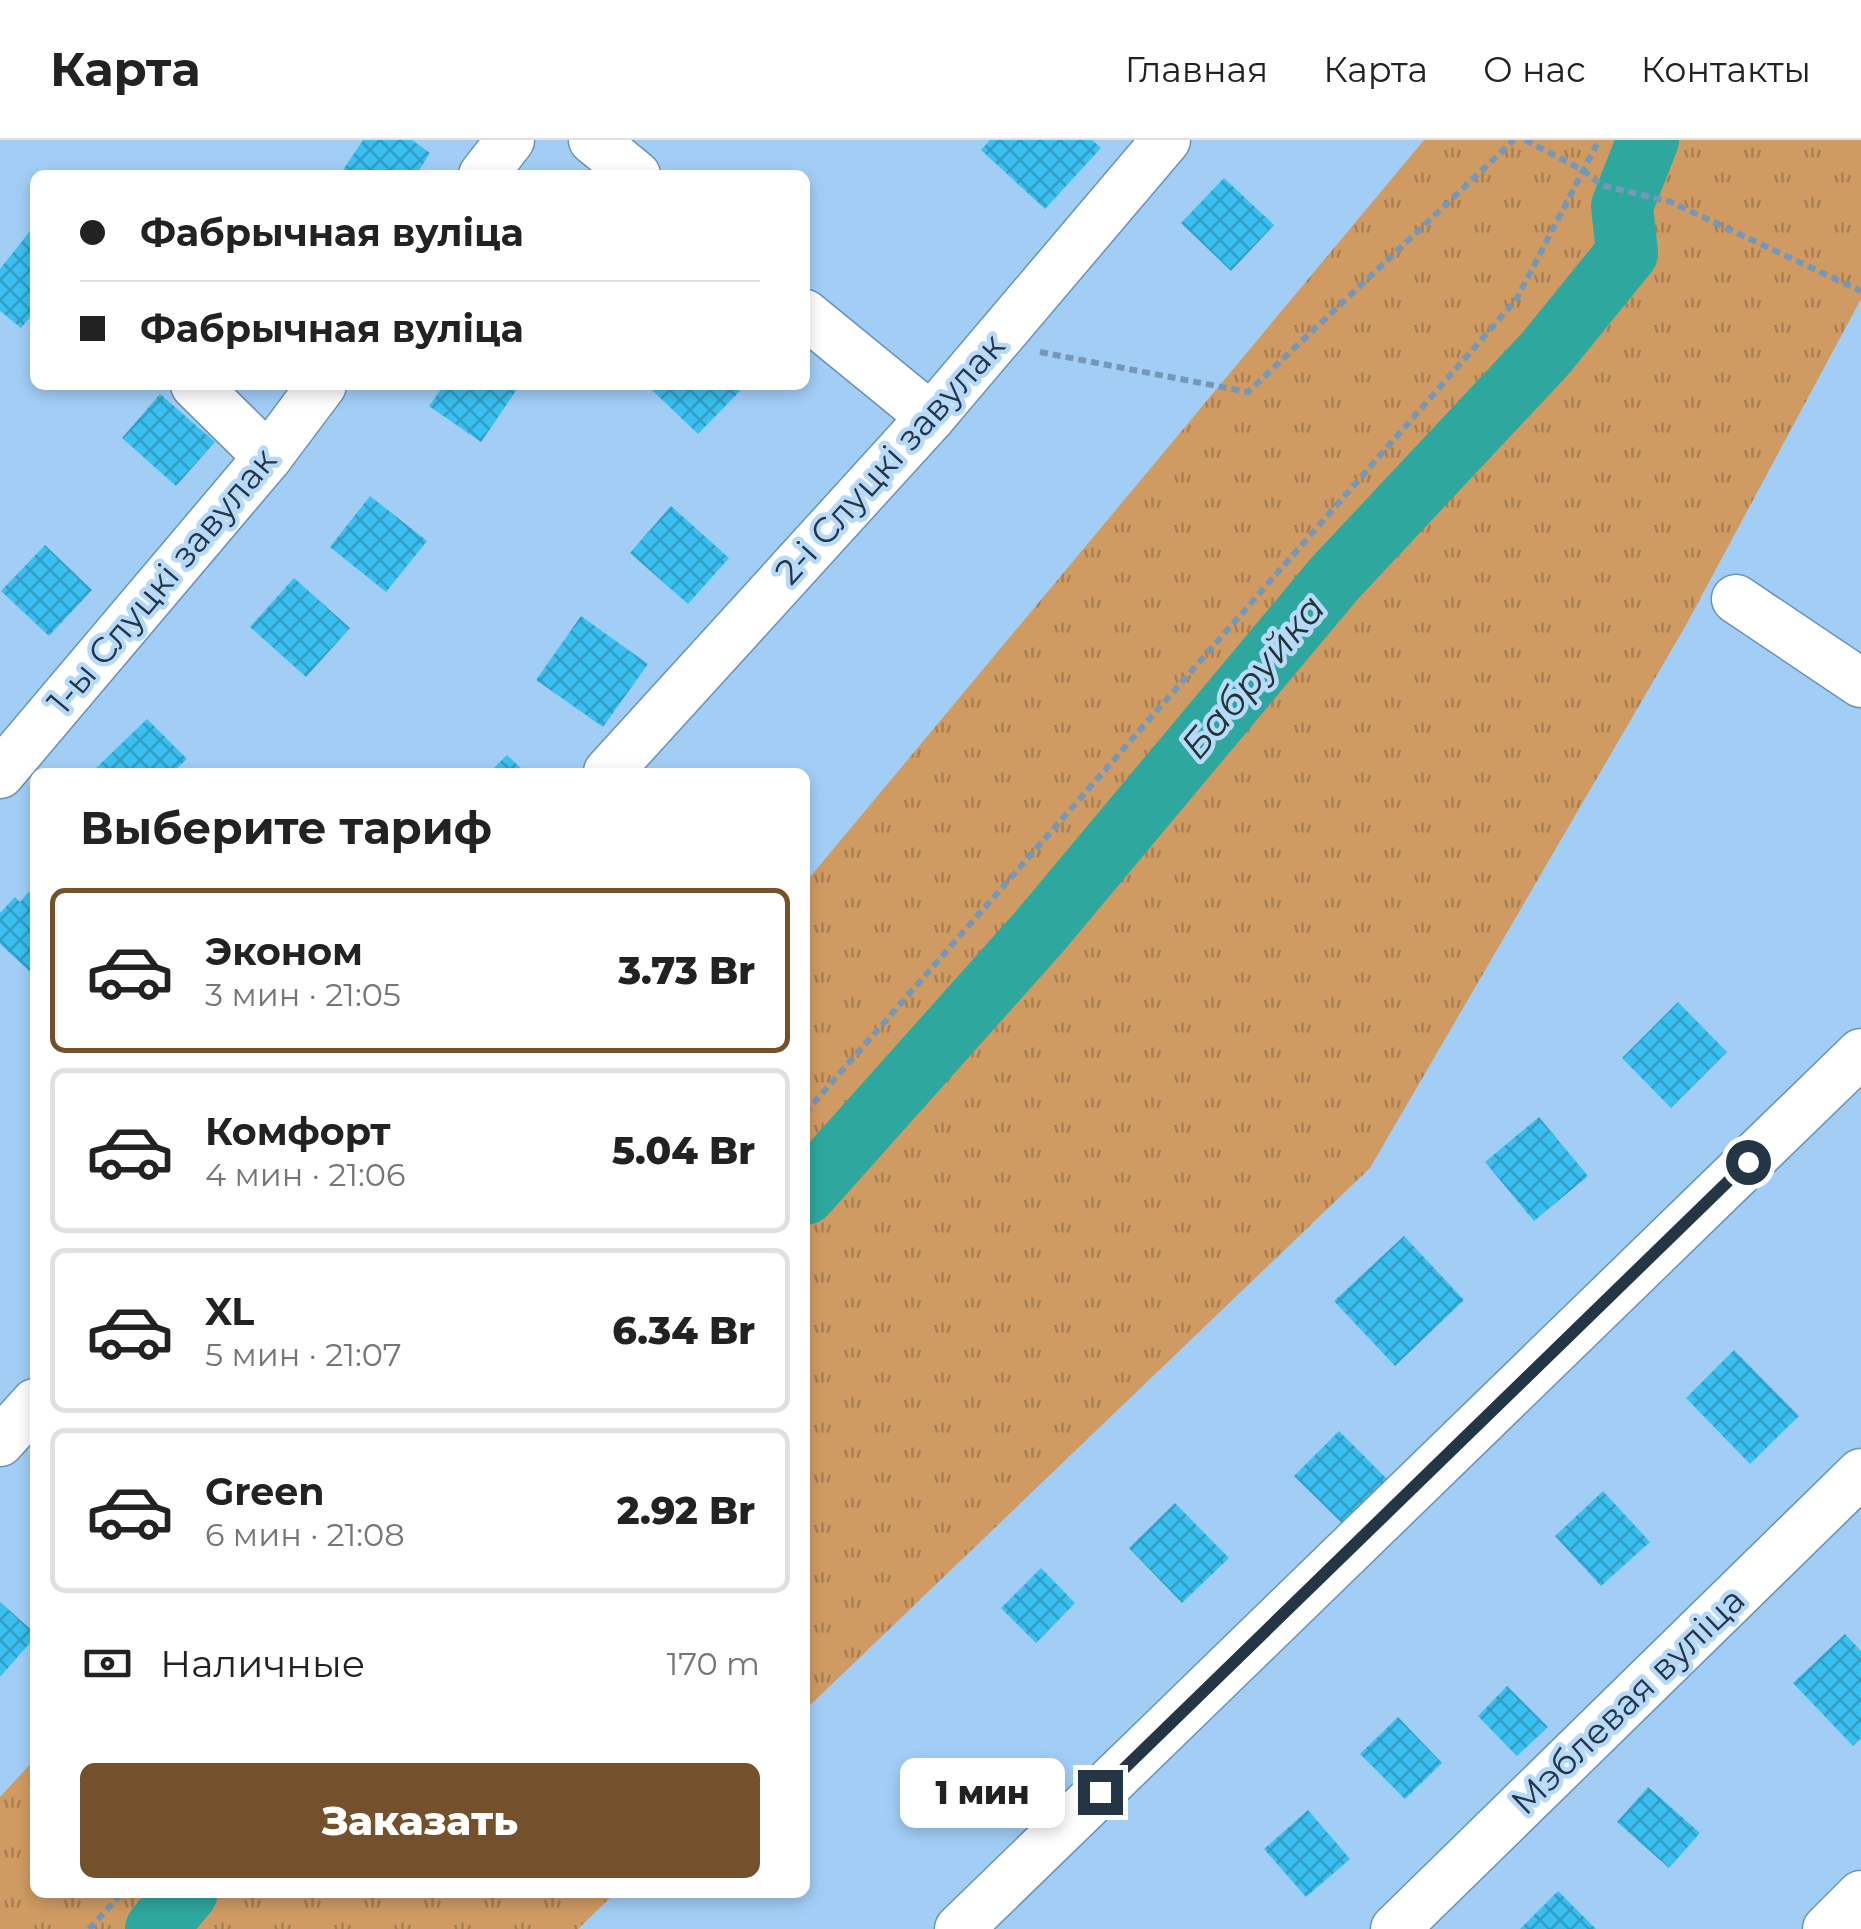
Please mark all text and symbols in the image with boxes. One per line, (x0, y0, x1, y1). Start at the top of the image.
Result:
text: Карта (50, 40, 200, 98)
text: Главная (1125, 48, 1268, 91)
text: Карта (1323, 48, 1428, 91)
text: О нас (1483, 48, 1586, 91)
text: Контакты (1641, 48, 1811, 91)
text: Фабрычная вуліца (140, 209, 524, 256)
text: Фабрычная вуліца (140, 305, 524, 352)
street label: 2-і Слуцкі завулак (766, 324, 1013, 593)
street label: 1-ы Слуцкі завулак (38, 439, 285, 722)
water label: Бабруйка (1170, 585, 1335, 768)
text: Выберите тариф (80, 800, 492, 855)
icon: car (85, 926, 175, 1016)
text: Эконом (205, 928, 363, 975)
text: 3.73 Br (618, 947, 755, 994)
text: 3 мин · 21:05 (205, 975, 401, 1014)
icon: car (85, 1106, 175, 1196)
text: Комфорт (205, 1108, 391, 1155)
text: 5.04 Br (612, 1127, 755, 1174)
route start (1726, 1140, 1771, 1185)
text: 4 мин · 21:06 (205, 1155, 405, 1194)
icon: car (85, 1286, 175, 1376)
text: XL (205, 1288, 254, 1335)
text: 6.34 Br (612, 1307, 755, 1354)
text: 5 мин · 21:07 (205, 1335, 402, 1374)
icon: car (85, 1466, 175, 1556)
text: Green (205, 1468, 325, 1515)
text: 2.92 Br (617, 1487, 755, 1534)
text: 6 мин · 21:08 (205, 1515, 405, 1554)
street label: Мэблевая вуліца (1502, 1578, 1754, 1823)
icon: cash (80, 1636, 135, 1691)
text: Наличные (160, 1640, 365, 1687)
text: 170 m (667, 1644, 760, 1683)
callout: 1 мин (900, 1757, 1065, 1827)
button: Заказать (80, 1763, 760, 1878)
route end (1078, 1770, 1123, 1815)
text: 1 мин (935, 1773, 1030, 1812)

